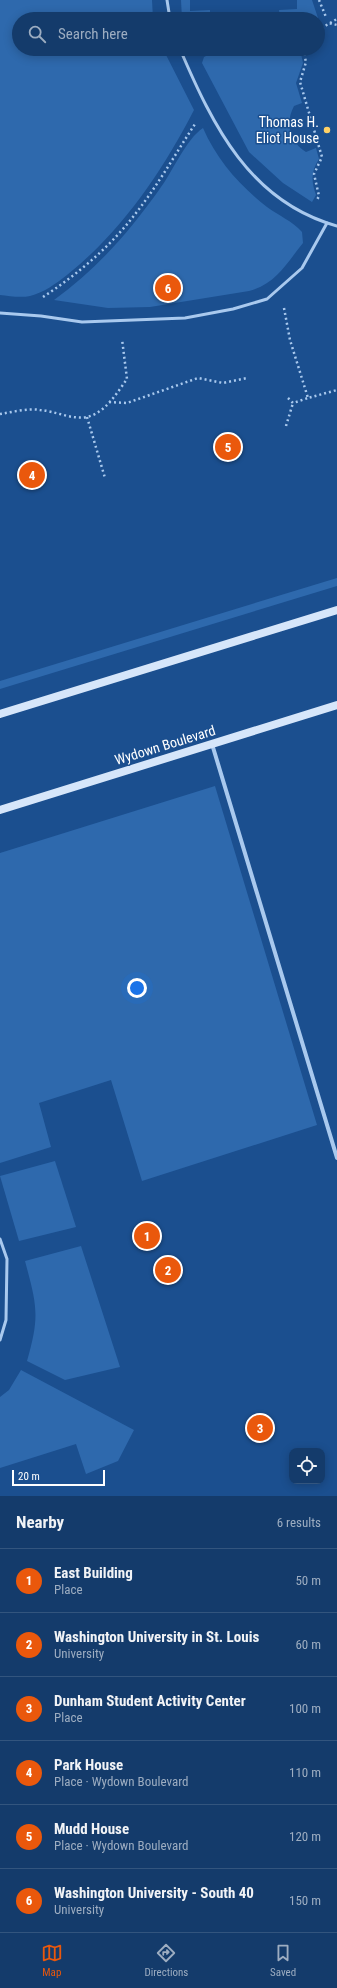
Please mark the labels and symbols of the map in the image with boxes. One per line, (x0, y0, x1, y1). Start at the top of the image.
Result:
place label: Thomas H. Eliot House (256, 114, 319, 146)
marker: Thomas H. Eliot House (322, 125, 332, 135)
pin: 6 (155, 273, 181, 303)
pin: 5 (215, 432, 241, 462)
pin: 4 (19, 460, 45, 490)
street label: Wydown Boulevard (113, 722, 217, 768)
your location (127, 978, 147, 998)
pin: 1 (134, 1221, 160, 1251)
pin: 2 (155, 1255, 181, 1285)
pin: 3 (247, 1413, 273, 1443)
scale bar (12, 1468, 105, 1487)

